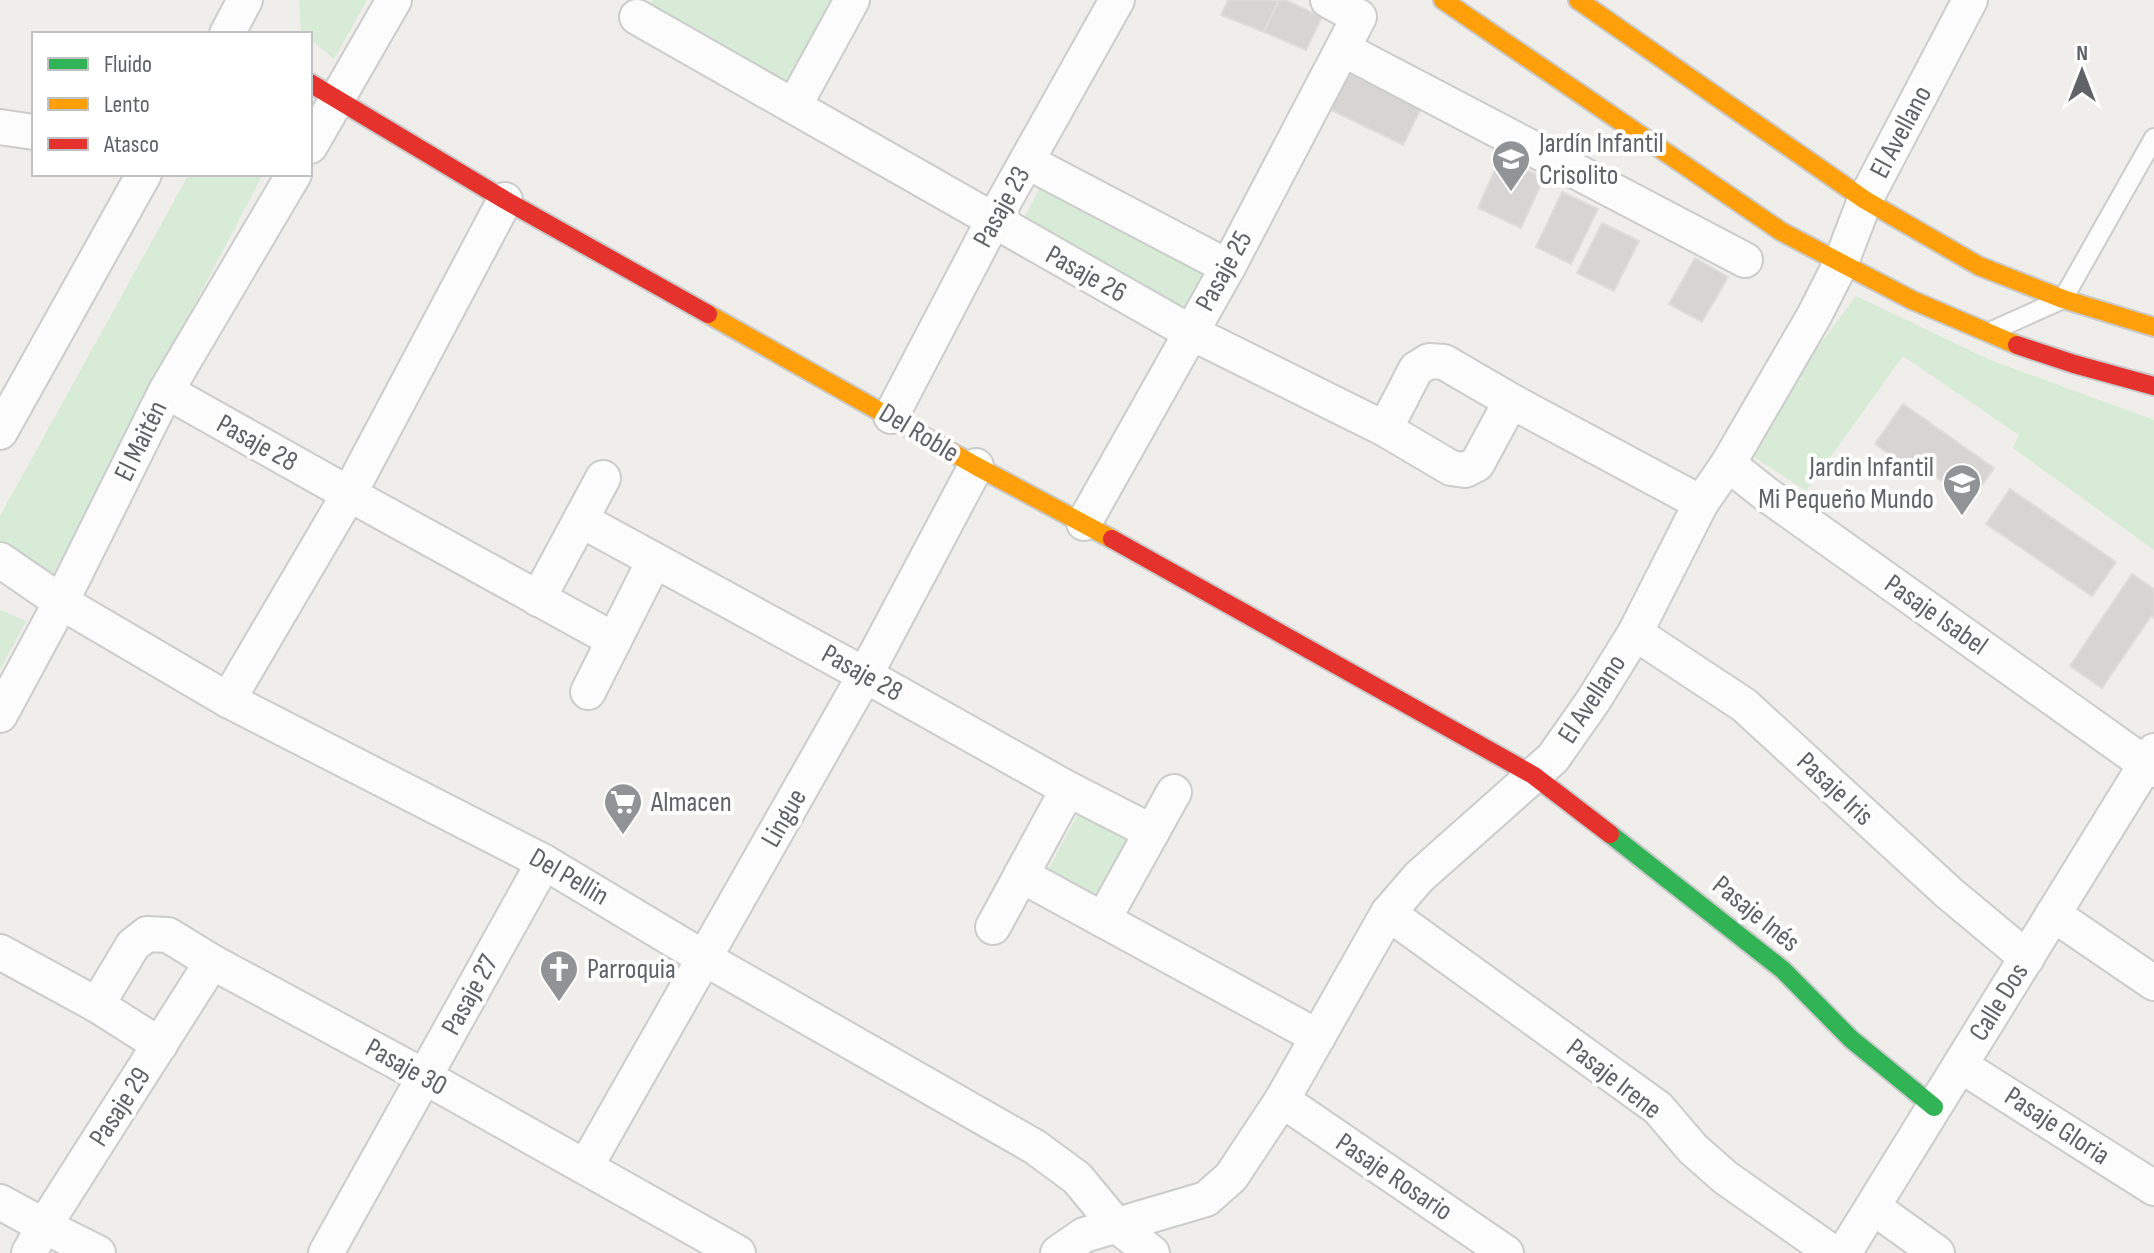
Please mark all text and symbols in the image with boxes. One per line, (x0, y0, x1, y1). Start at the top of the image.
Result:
legend (32, 32, 312, 176)
north arrow (2042, 32, 2122, 112)
text: N (2076, 40, 2088, 67)
text: Fluido (104, 50, 152, 79)
street label: El Avellano (1863, 80, 1939, 184)
text: Lento (104, 90, 150, 119)
place label: Jardín Infantil Crisolito (1538, 127, 1664, 192)
text: Atasco (103, 130, 159, 159)
school or university icon: Jardín Infantil Crisolito (1490, 138, 1532, 193)
street label: Pasaje 23 (966, 161, 1038, 253)
street label: Pasaje 25 (1189, 225, 1259, 317)
street label: Pasaje 26 (1040, 238, 1132, 310)
street label: El Maitén (107, 395, 175, 487)
street label: Del Roble (873, 396, 965, 470)
street label: Pasaje 28 (211, 407, 303, 479)
place label: Jardin Infantil Mi Pequeño Mundo (1758, 451, 1934, 516)
school or university icon: Jardin Infantil Mi Pequeño Mundo (1941, 462, 1983, 517)
street label: Pasaje Isabel (1878, 568, 1994, 662)
street label: Pasaje 28 (816, 637, 908, 709)
street label: El Avellano (1551, 648, 1633, 750)
street label: Pasaje Iris (1790, 745, 1880, 833)
supermarket icon: Almacen (602, 781, 644, 836)
street label: Lingue (754, 783, 814, 853)
place label: Almacen (650, 786, 732, 819)
street label: Del Pellin (524, 841, 614, 913)
street label: Pasaje Inés (1706, 869, 1806, 959)
church icon: Parroquia (538, 948, 580, 1003)
street label: Pasaje 27 (435, 949, 505, 1041)
place label: Parroquia (587, 953, 676, 986)
street label: Calle Dos (1962, 957, 2036, 1047)
street label: Pasaje 30 (360, 1031, 452, 1103)
street label: Pasaje Irene (1560, 1032, 1668, 1126)
street label: Pasaje 29 (82, 1061, 158, 1153)
street label: Pasaje Gloria (1998, 1080, 2116, 1172)
street label: Pasaje Rosario (1329, 1126, 1459, 1228)

